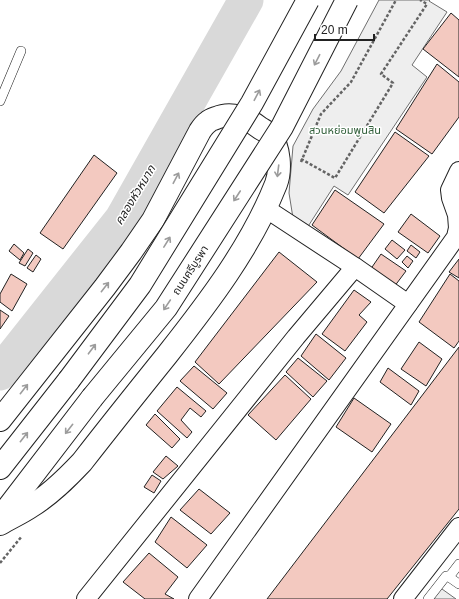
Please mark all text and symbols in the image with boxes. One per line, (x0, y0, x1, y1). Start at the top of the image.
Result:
scale bar (315, 16, 374, 42)
text: 20 m (321, 23, 348, 37)
one-way arrow (312, 53, 320, 65)
one-way arrow (253, 90, 261, 102)
park label: สวนหย่อมพูนสิน (309, 124, 381, 137)
water label: คลองหัวหมาก (112, 162, 159, 227)
one-way arrow (275, 164, 282, 177)
one-way arrow (172, 172, 180, 184)
one-way arrow (233, 190, 241, 202)
one-way arrow (163, 236, 171, 248)
street label: ถนนศรีบูรพา (170, 243, 211, 298)
one-way arrow (101, 282, 109, 293)
one-way arrow (163, 300, 171, 311)
one-way arrow (88, 343, 97, 354)
one-way arrow (20, 383, 29, 394)
one-way arrow (64, 424, 73, 435)
one-way arrow (20, 432, 28, 443)

